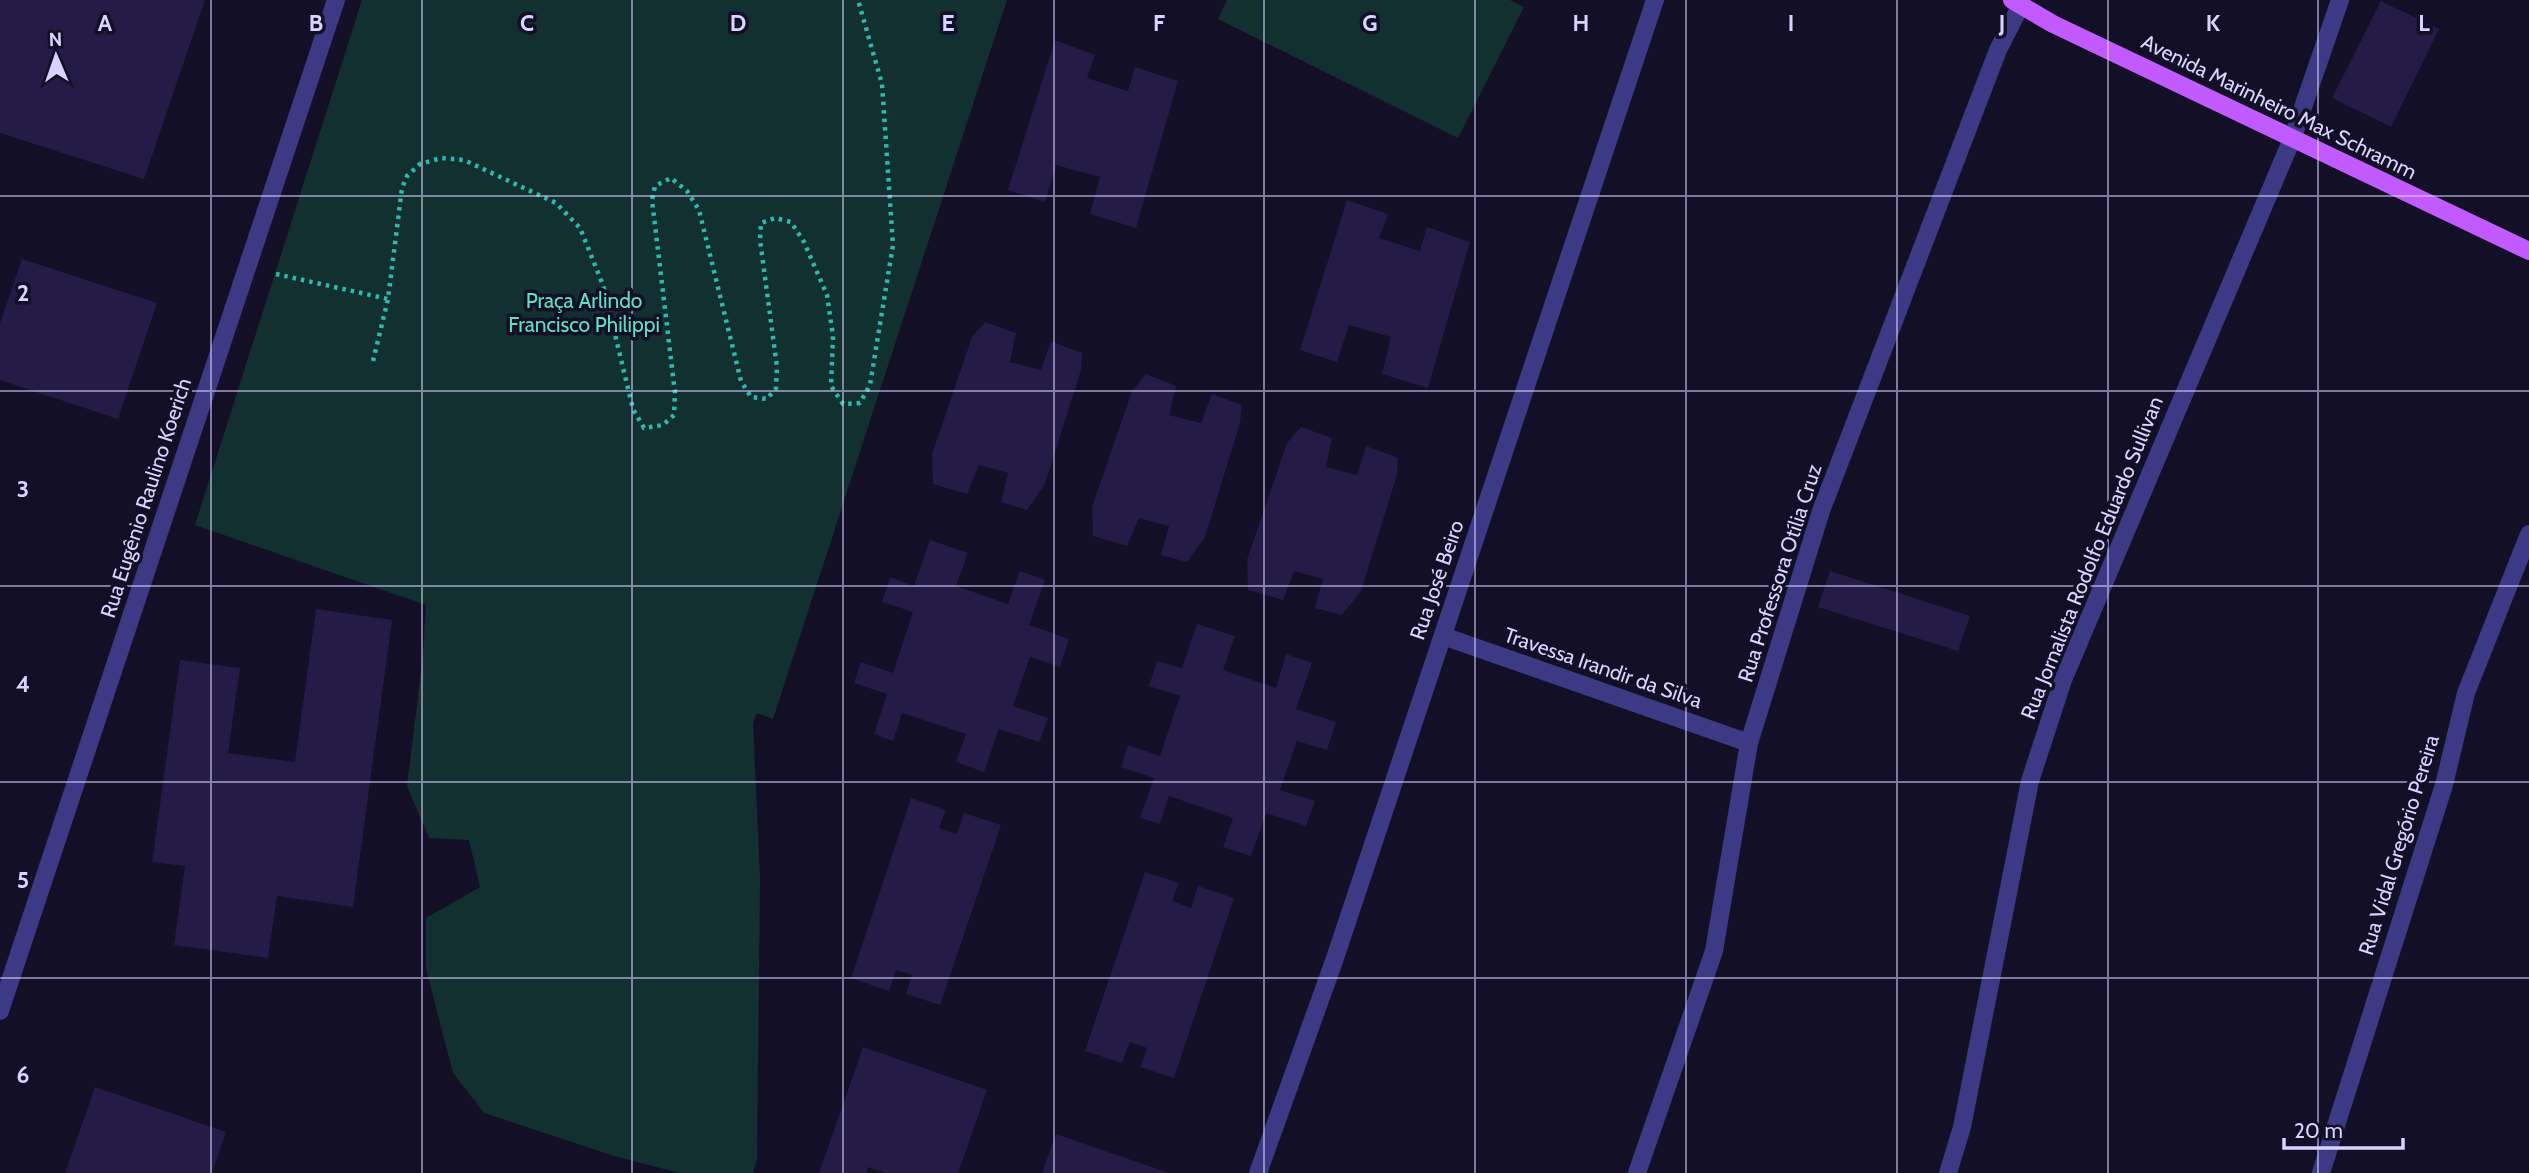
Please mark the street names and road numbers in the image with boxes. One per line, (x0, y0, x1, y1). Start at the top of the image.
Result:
street label: Avenida Marinheiro Max Schramm (2138, 29, 2421, 184)
street label: Rua Eugênio Raulino Koerich (95, 375, 196, 621)
street label: Rua Jornalista Rodolfo Eduardo Sullivan (2015, 393, 2168, 723)
street label: Rua Professora Otília Cruz (1732, 461, 1827, 685)
street label: Rua José Beiro (1404, 517, 1469, 643)
street label: Travessa Irandir da Silva (1501, 622, 1705, 713)
street label: Rua Vidal Gregório Pereira (2353, 732, 2444, 958)

